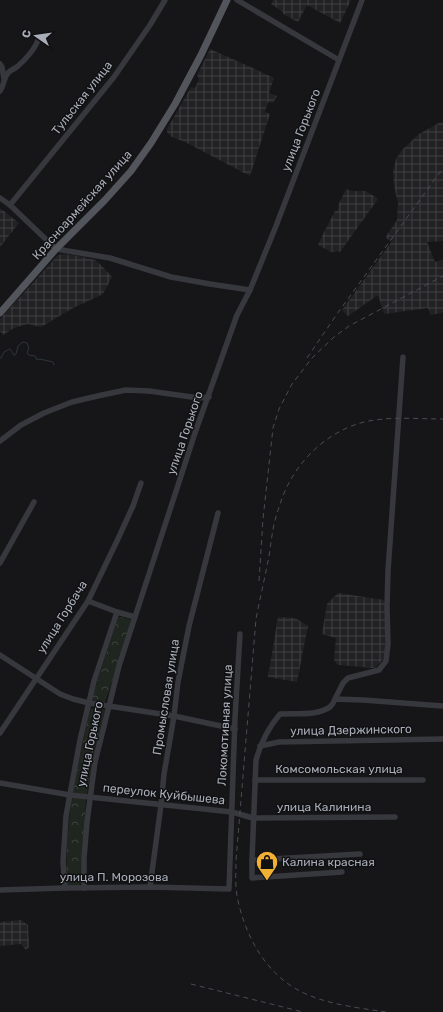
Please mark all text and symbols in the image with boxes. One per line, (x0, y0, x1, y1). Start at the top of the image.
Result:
north arrow (16, 16, 56, 56)
text: С (20, 28, 34, 39)
street label: Тульская улица (49, 58, 115, 138)
street label: улица Горького (279, 87, 323, 173)
street label: Красноармейская улица (29, 148, 135, 262)
street label: улица Горького (164, 389, 206, 477)
street label: улица Горбача (34, 578, 90, 656)
street label: Промысловая улица (150, 638, 182, 756)
street label: Локомотивная улица (215, 664, 235, 786)
street label: улица Горького (74, 700, 106, 788)
street label: улица Дзержинского (290, 722, 412, 738)
street label: Комсомольская улица (275, 762, 403, 776)
street label: переулок Куйбышева (102, 781, 226, 807)
street label: улица Калинина (277, 800, 371, 814)
shop icon: Калина красная (254, 849, 280, 882)
place label: Калина красная (282, 855, 375, 869)
street label: улица П. Морозова (60, 870, 168, 884)

